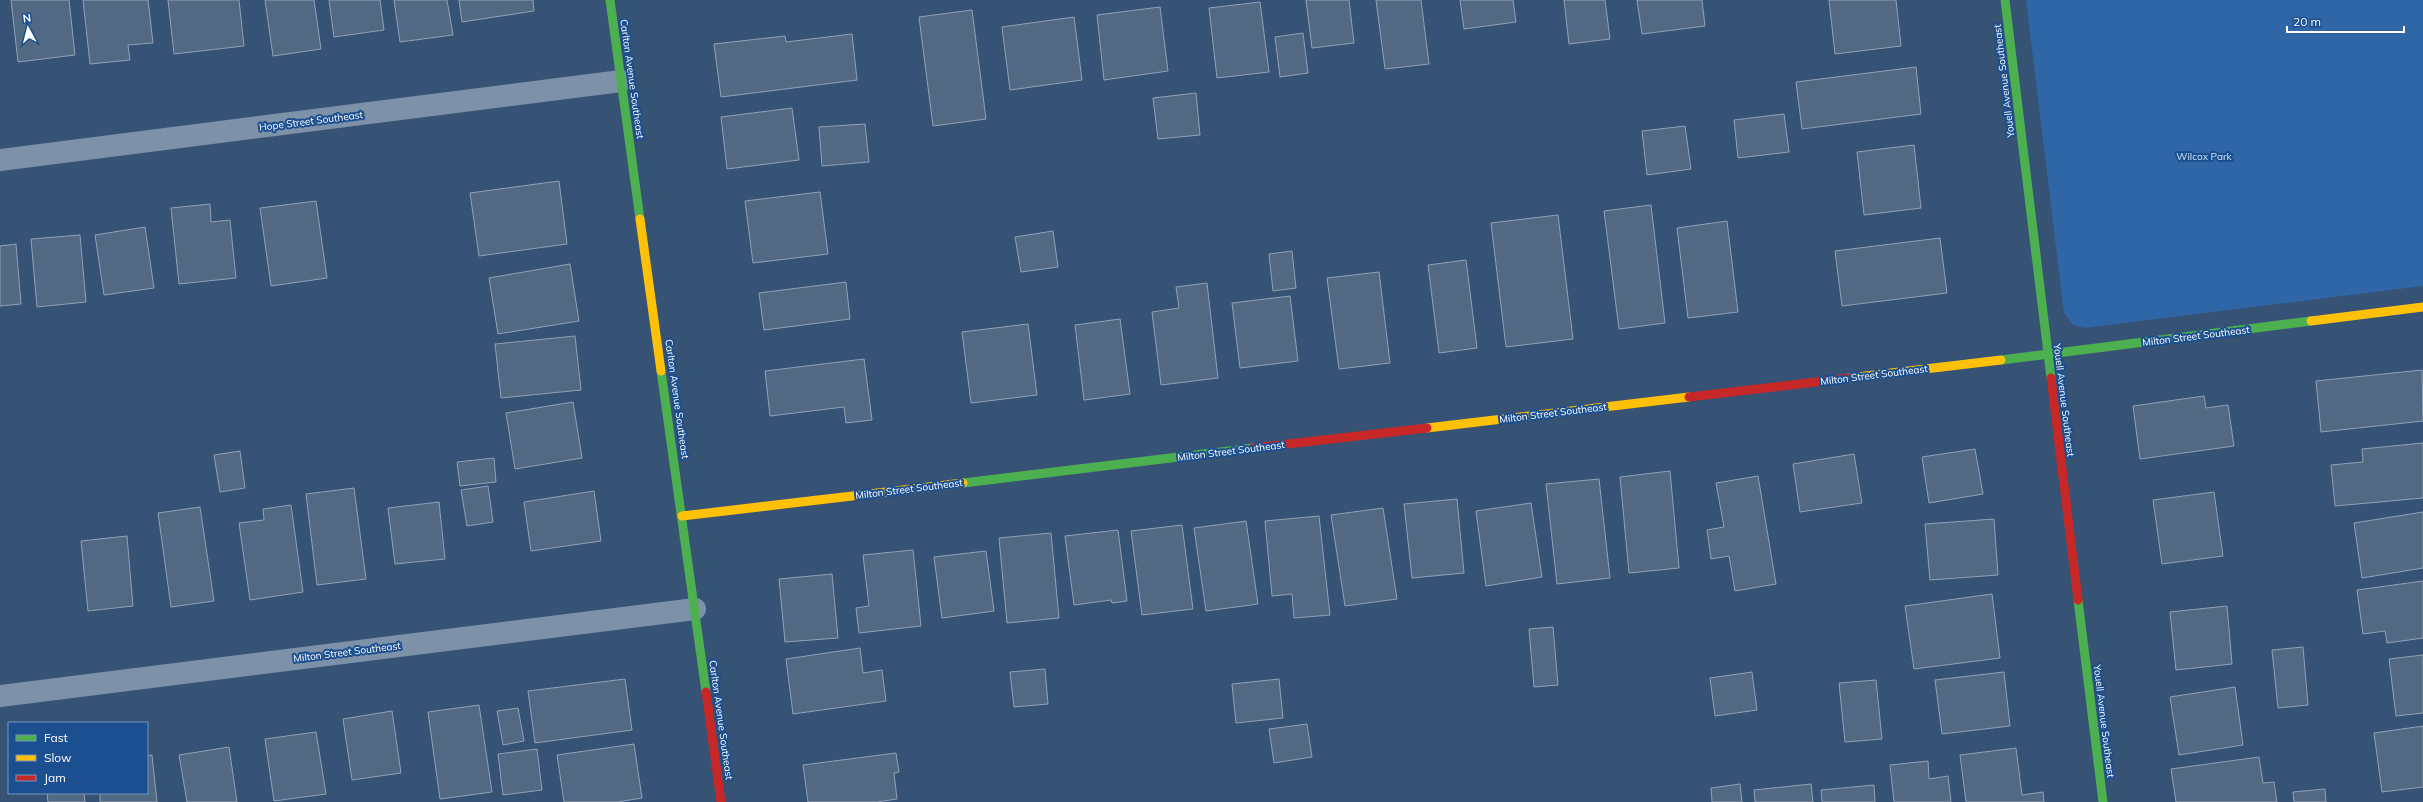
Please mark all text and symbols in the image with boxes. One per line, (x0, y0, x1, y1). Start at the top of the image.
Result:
north arrow (8, 8, 48, 48)
scale bar (2287, 8, 2404, 34)
text: N (22, 11, 32, 26)
text: 20 m (2293, 14, 2321, 29)
street label: Carlton Avenue Southeast (617, 18, 647, 140)
street label: Youell Avenue Southeast (1991, 23, 2018, 139)
street label: Hope Street Southeast (258, 108, 364, 134)
park label: Wilcox Park (2176, 150, 2233, 163)
street label: Milton Street Southeast (2142, 323, 2251, 349)
street label: Carlton Avenue Southeast (662, 338, 692, 460)
street label: Youell Avenue Southeast (2050, 342, 2077, 458)
street label: Milton Street Southeast (1820, 362, 1929, 388)
street label: Milton Street Southeast (1499, 400, 1608, 426)
street label: Milton Street Southeast (1177, 438, 1286, 464)
street label: Milton Street Southeast (855, 476, 964, 502)
street label: Milton Street Southeast (293, 639, 402, 665)
street label: Carlton Avenue Southeast (706, 659, 736, 781)
street label: Youell Avenue Southeast (2090, 663, 2117, 779)
legend (8, 722, 148, 794)
text: Fast (44, 730, 68, 745)
text: Slow (44, 750, 72, 765)
text: Jam (44, 770, 66, 785)

